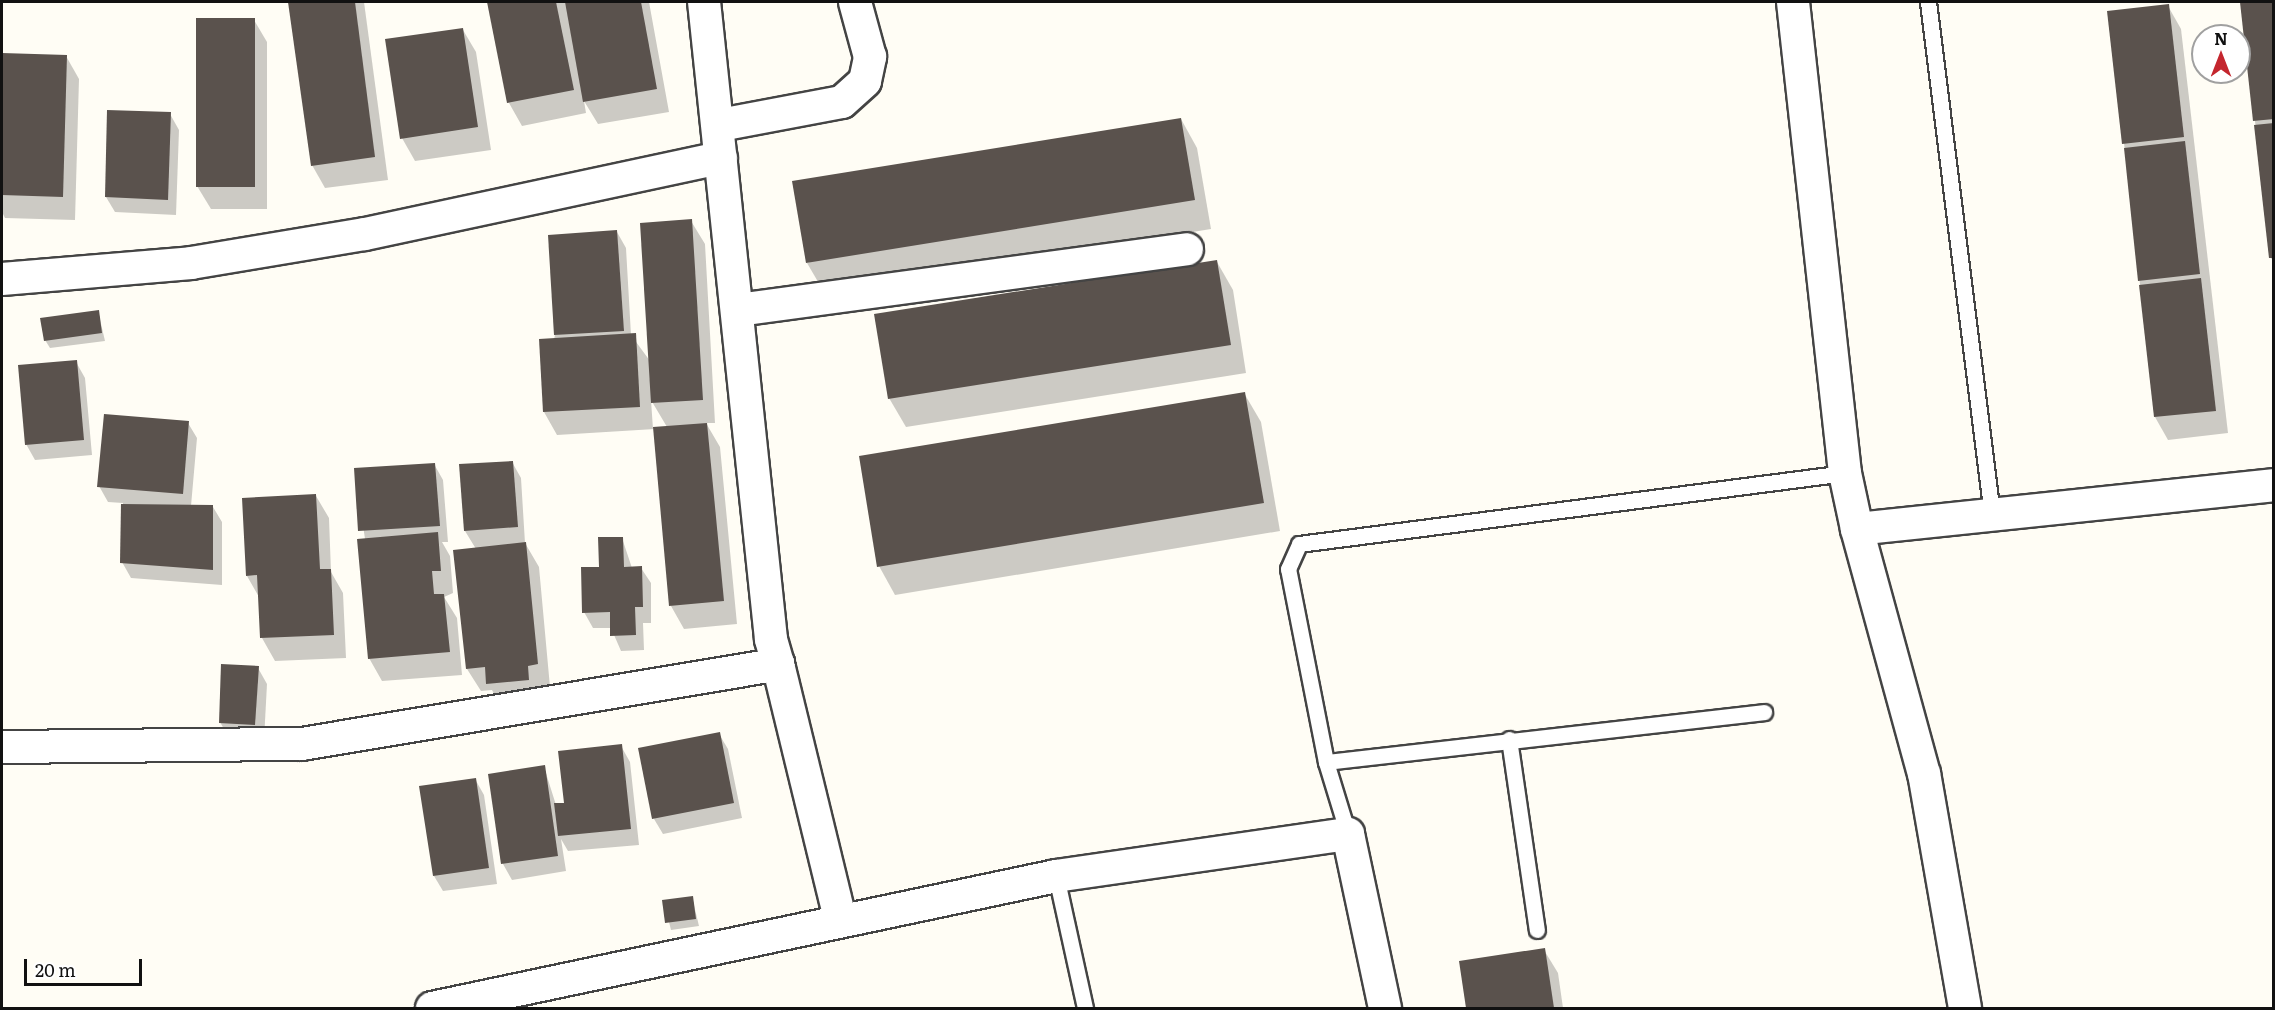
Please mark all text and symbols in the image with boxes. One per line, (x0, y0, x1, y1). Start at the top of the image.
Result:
north arrow (2191, 24, 2251, 84)
text: N (2214, 26, 2228, 50)
scale bar (27, 947, 146, 985)
text: 20 m (35, 956, 76, 983)

